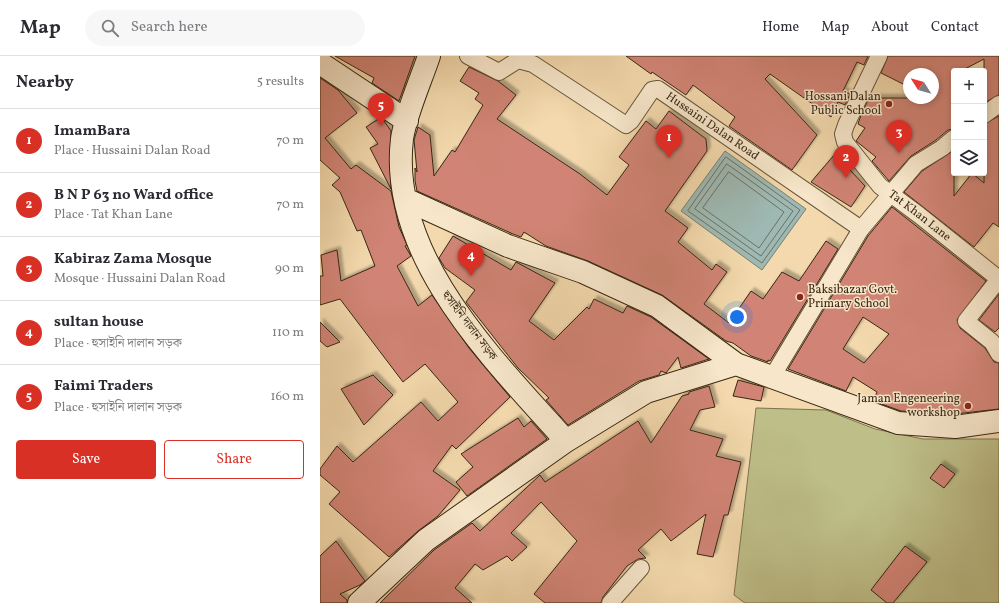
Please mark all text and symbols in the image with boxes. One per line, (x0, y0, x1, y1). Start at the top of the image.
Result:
search box (85, 10, 365, 46)
text: Map (20, 15, 61, 41)
icon: search (99, 17, 121, 39)
text: Search here (131, 17, 208, 38)
text: Home (762, 18, 799, 37)
text: Map (821, 18, 849, 37)
text: About (871, 18, 909, 37)
text: Contact (931, 18, 979, 37)
north arrow (903, 68, 939, 104)
map controls (951, 68, 987, 176)
button: + (951, 68, 987, 104)
text: Nearby (16, 71, 74, 94)
text: 5 results (257, 73, 304, 91)
street label: Hussaini Dalan Road (663, 89, 762, 164)
place label: Hossani Dalan Public School (805, 89, 881, 119)
pin: 5 (368, 93, 394, 126)
marker: Hossani Dalan Public School (884, 99, 894, 109)
button: − (951, 104, 987, 140)
pin: 3 (886, 120, 912, 153)
text: ImamBara (54, 121, 131, 142)
pin: 1 (656, 125, 682, 158)
text: 1 (26, 132, 32, 150)
text: 70 m (276, 132, 304, 150)
button: layers (951, 140, 987, 176)
text: Place · Hussaini Dalan Road (54, 142, 211, 160)
pin: 2 (833, 145, 859, 178)
text: B N P 63 no Ward office (54, 185, 214, 206)
street label: Tat Khan Lane (885, 187, 954, 246)
text: 2 (26, 196, 32, 214)
text: 70 m (276, 196, 304, 214)
text: Place · Tat Khan Lane (54, 206, 173, 224)
pin: 4 (458, 243, 484, 276)
text: Kabiraz Zama Mosque (54, 249, 212, 270)
text: 3 (26, 260, 32, 278)
text: 90 m (275, 260, 304, 278)
text: Mosque · Hussaini Dalan Road (54, 270, 226, 288)
place label: Baksibazar Govt. Primary School (808, 282, 897, 312)
street label: হুসাইনি দালান সড়ক (437, 287, 502, 365)
marker: Baksibazar Govt. Primary School (795, 292, 805, 302)
your location (727, 307, 747, 327)
text: sultan house (54, 312, 144, 333)
text: 4 (25, 324, 33, 342)
text: 110 m (272, 324, 304, 342)
text: Place · হুসাইনি দালান সড়ক (54, 335, 182, 353)
text: Faimi Traders (54, 376, 153, 397)
text: 5 (26, 388, 32, 406)
text: 160 m (270, 388, 304, 406)
place label: Jaman Engeneering workshop (857, 391, 960, 421)
text: Place · হুসাইনি দালান সড়ক (54, 399, 182, 417)
marker: Jaman Engeneering workshop (963, 401, 973, 411)
button: Save (16, 440, 156, 479)
button: Share (164, 440, 304, 479)

